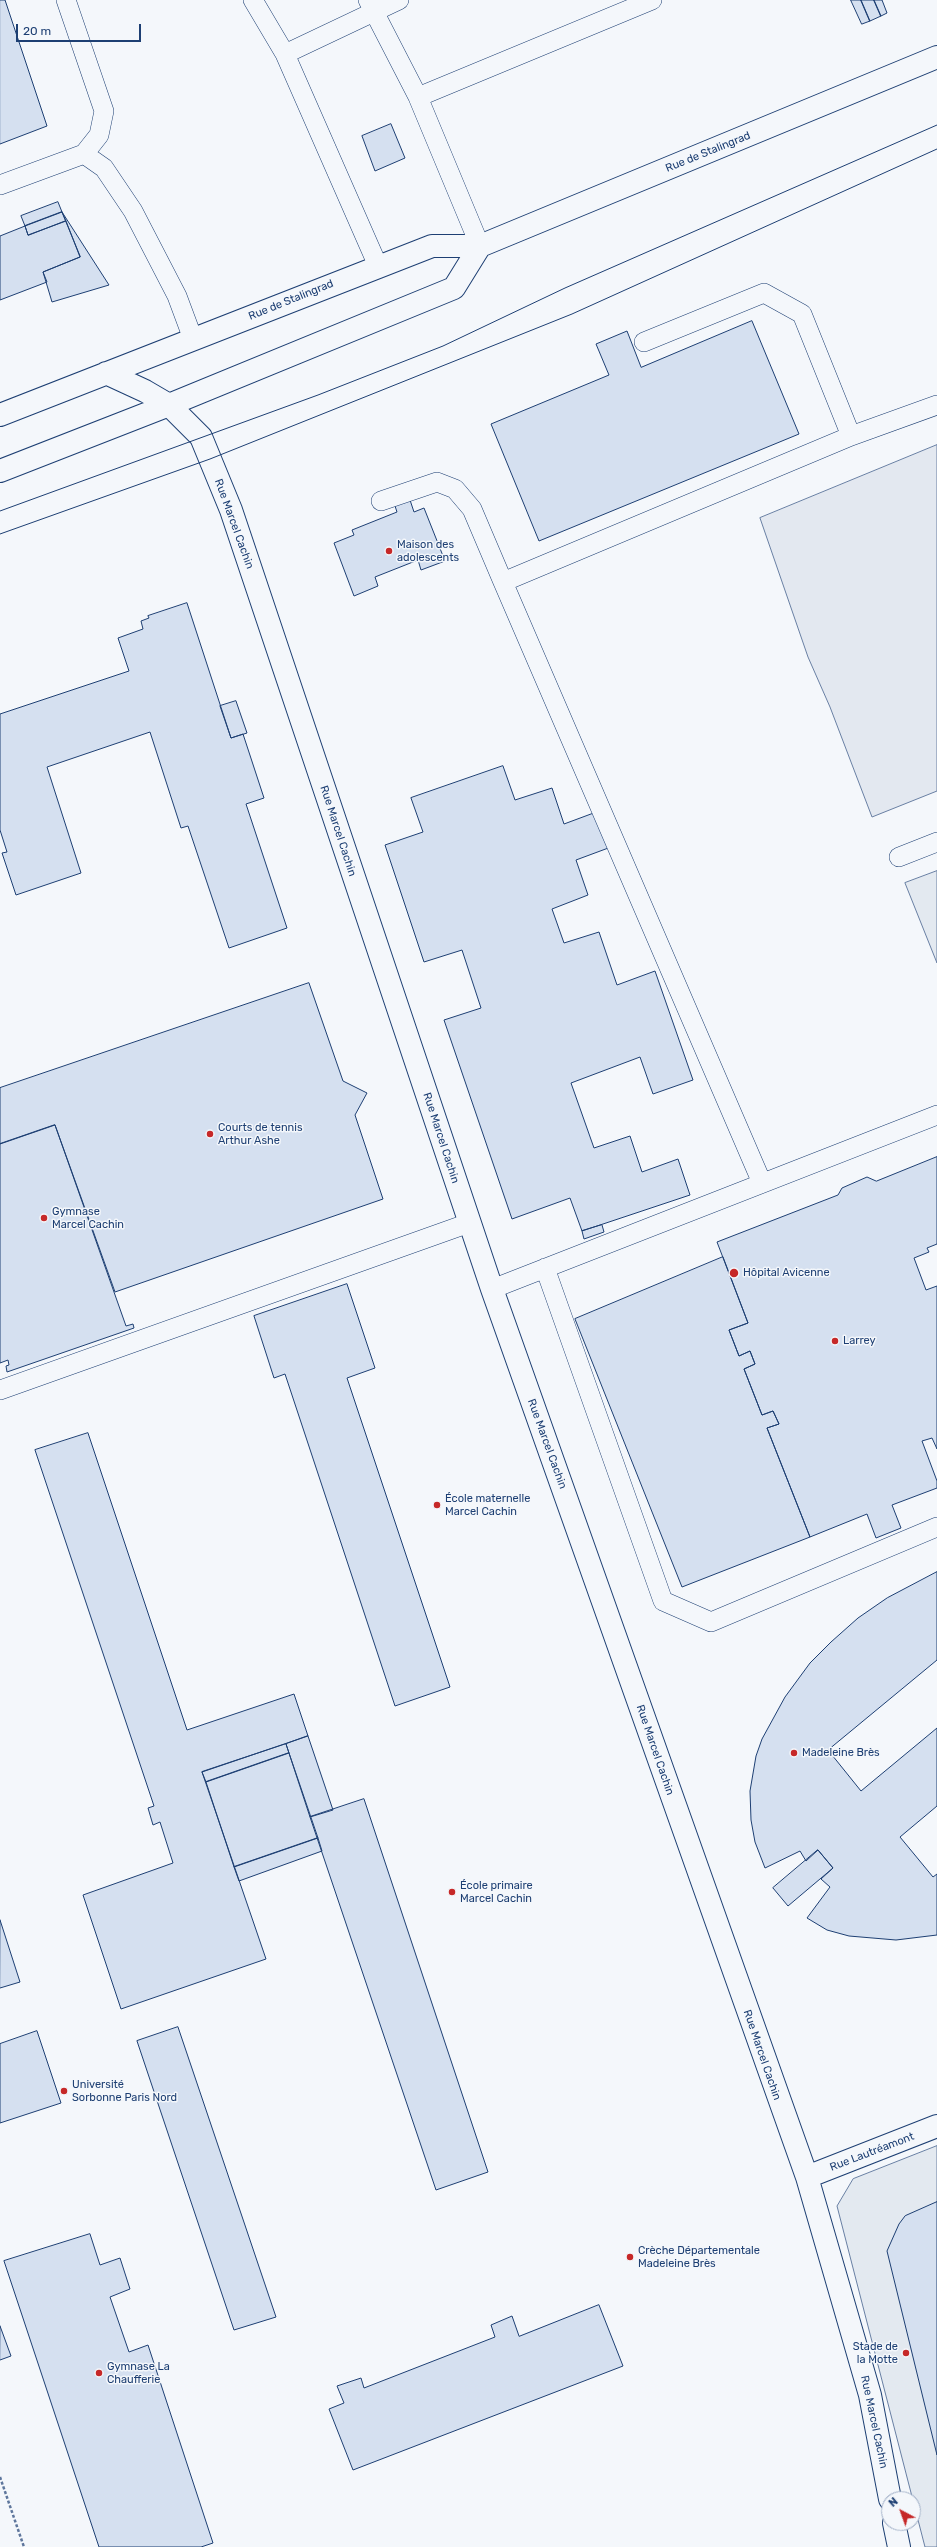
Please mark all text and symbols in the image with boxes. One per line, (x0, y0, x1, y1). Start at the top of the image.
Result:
scale bar (18, 16, 143, 42)
text: 20 m (23, 24, 51, 38)
street label: Rue de Stalingrad (664, 129, 752, 175)
street label: Rue de Stalingrad (247, 277, 335, 323)
street label: Rue Marcel Cachin (212, 477, 256, 571)
place label: Maison des adolescents (397, 538, 459, 564)
marker: Maison des adolescents (384, 546, 394, 556)
street label: Rue Marcel Cachin (317, 784, 359, 878)
street label: Rue Marcel Cachin (420, 1091, 462, 1185)
place label: Courts de tennis Arthur Ashe (218, 1121, 303, 1147)
marker: Courts de tennis Arthur Ashe (205, 1129, 215, 1139)
place label: Gymnase Marcel Cachin (52, 1205, 124, 1231)
marker: Gymnase Marcel Cachin (39, 1213, 49, 1223)
place label: Hôpital Avicenne (743, 1266, 830, 1280)
marker: Hôpital Avicenne (728, 1267, 740, 1279)
place label: Larrey (843, 1334, 876, 1348)
marker: Larrey (830, 1336, 840, 1346)
street label: Rue Marcel Cachin (525, 1397, 569, 1491)
place label: École maternelle Marcel Cachin (445, 1492, 530, 1518)
marker: École maternelle Marcel Cachin (432, 1500, 442, 1510)
street label: Rue Marcel Cachin (633, 1703, 677, 1797)
place label: Madeleine Brès (802, 1746, 880, 1760)
marker: Madeleine Brès (789, 1748, 799, 1758)
place label: École primaire Marcel Cachin (460, 1879, 533, 1905)
marker: École primaire Marcel Cachin (447, 1887, 457, 1897)
street label: Rue Marcel Cachin (740, 2008, 784, 2102)
place label: Université Sorbonne Paris Nord (72, 2078, 177, 2104)
marker: Université Sorbonne Paris Nord (59, 2086, 69, 2096)
street label: Rue Lautréamont (828, 2130, 916, 2174)
place label: Crèche Départementale Madeleine Brès (638, 2244, 760, 2270)
marker: Crèche Départementale Madeleine Brès (625, 2252, 635, 2262)
place label: Stade de la Motte (853, 2340, 898, 2366)
marker: Stade de la Motte (901, 2348, 911, 2358)
place label: Gymnase La Chaufferie (107, 2360, 170, 2386)
marker: Gymnase La Chaufferie (94, 2368, 104, 2378)
street label: Rue Marcel Cachin (858, 2374, 890, 2470)
north arrow (881, 2491, 921, 2531)
text: N (886, 2495, 901, 2510)

